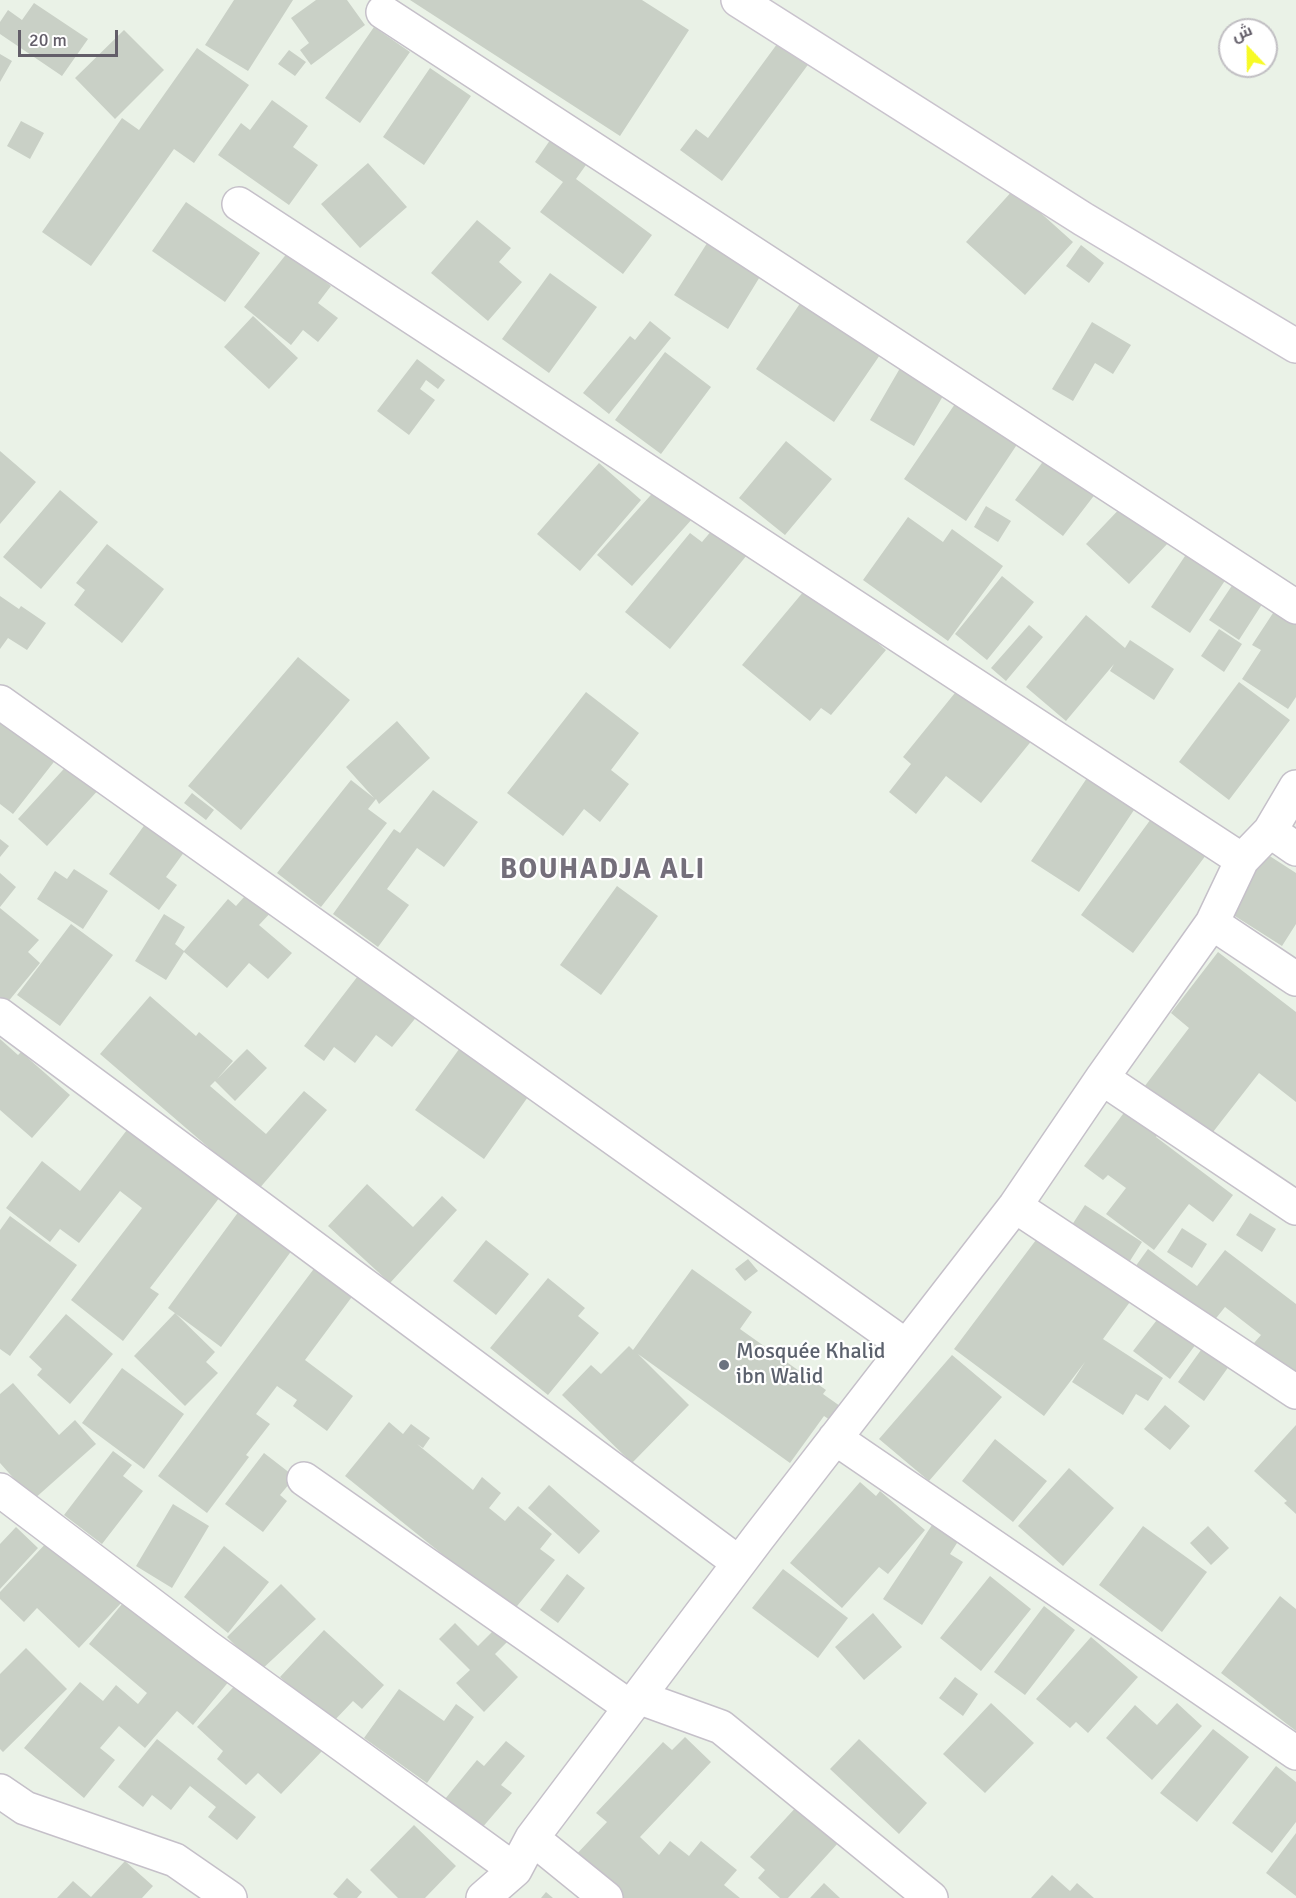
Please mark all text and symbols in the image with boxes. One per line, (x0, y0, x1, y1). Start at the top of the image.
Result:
scale bar (21, 18, 122, 56)
north arrow (1218, 18, 1278, 78)
text: ش (1229, 20, 1255, 46)
text: 20 m (29, 29, 67, 51)
district label: BOUHADJA ALI (500, 854, 706, 888)
place label: Mosquée Khalid ibn Walid (736, 1339, 886, 1390)
marker: Mosquée Khalid ibn Walid (717, 1358, 731, 1372)

